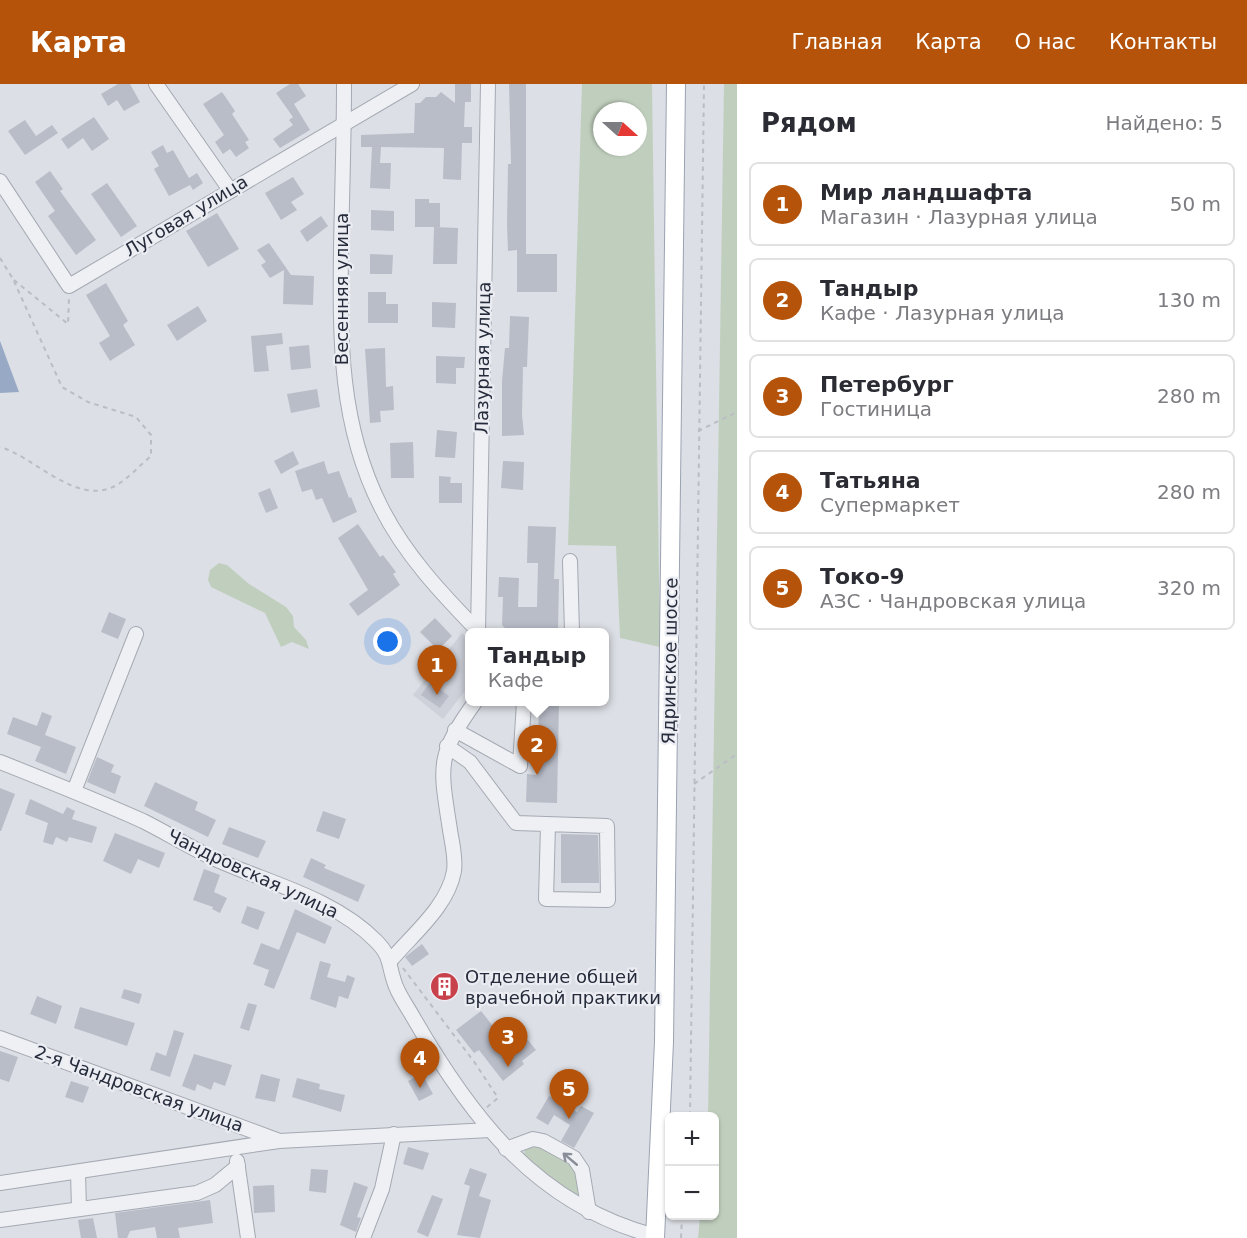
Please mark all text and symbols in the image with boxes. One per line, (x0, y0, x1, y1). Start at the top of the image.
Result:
text: Карта (30, 26, 127, 59)
text: Главная (792, 30, 882, 54)
text: Карта (915, 30, 982, 54)
text: О нас (1015, 30, 1076, 54)
text: Контакты (1109, 30, 1217, 54)
north arrow (593, 102, 647, 156)
text: Рядом (761, 108, 857, 138)
text: Найдено: 5 (1105, 111, 1223, 135)
street label: Луговая улица (120, 171, 251, 261)
text: Мир ландшафта (820, 180, 1032, 205)
text: 1 (776, 192, 789, 216)
text: 50 m (1170, 192, 1221, 216)
text: Магазин · Лазурная улица (820, 205, 1098, 229)
street label: Весенняя улица (331, 213, 352, 365)
text: Тандыр (820, 276, 918, 301)
street label: Лазурная улица (471, 281, 494, 435)
text: 2 (776, 288, 789, 312)
text: 130 m (1157, 288, 1221, 312)
text: Кафе · Лазурная улица (820, 301, 1065, 325)
text: Петербург (820, 372, 954, 397)
text: 3 (776, 384, 789, 408)
text: 280 m (1157, 384, 1221, 408)
text: Гостиница (820, 397, 932, 421)
text: Татьяна (820, 468, 921, 493)
text: 4 (776, 480, 789, 504)
text: 280 m (1157, 480, 1221, 504)
text: Супермаркет (820, 493, 960, 517)
text: Токо-9 (820, 564, 905, 589)
text: 5 (776, 576, 789, 600)
text: 320 m (1157, 576, 1221, 600)
street label: Ядринское шоссе (658, 577, 681, 745)
text: АЗС · Чандровская улица (820, 589, 1086, 613)
your location (373, 627, 402, 656)
popup (465, 628, 609, 706)
text: Тандыр (488, 643, 586, 668)
pin: 1 (418, 646, 456, 695)
text: Кафе (488, 668, 544, 692)
pin: 2 (518, 726, 556, 775)
street label: Чандровская улица (164, 825, 342, 922)
place label: Отделение общей врачебной практики (465, 966, 661, 1008)
building icon: Отделение общей врачебной практики (428, 971, 460, 1003)
pin: 3 (488, 1018, 528, 1067)
pin: 4 (400, 1038, 440, 1088)
street label: 2-я Чандровская улица (32, 1041, 246, 1136)
pin: 5 (550, 1070, 588, 1119)
map controls (665, 1112, 719, 1220)
button: + (665, 1112, 719, 1166)
one-way arrow (563, 1152, 579, 1166)
button: − (665, 1166, 719, 1220)

